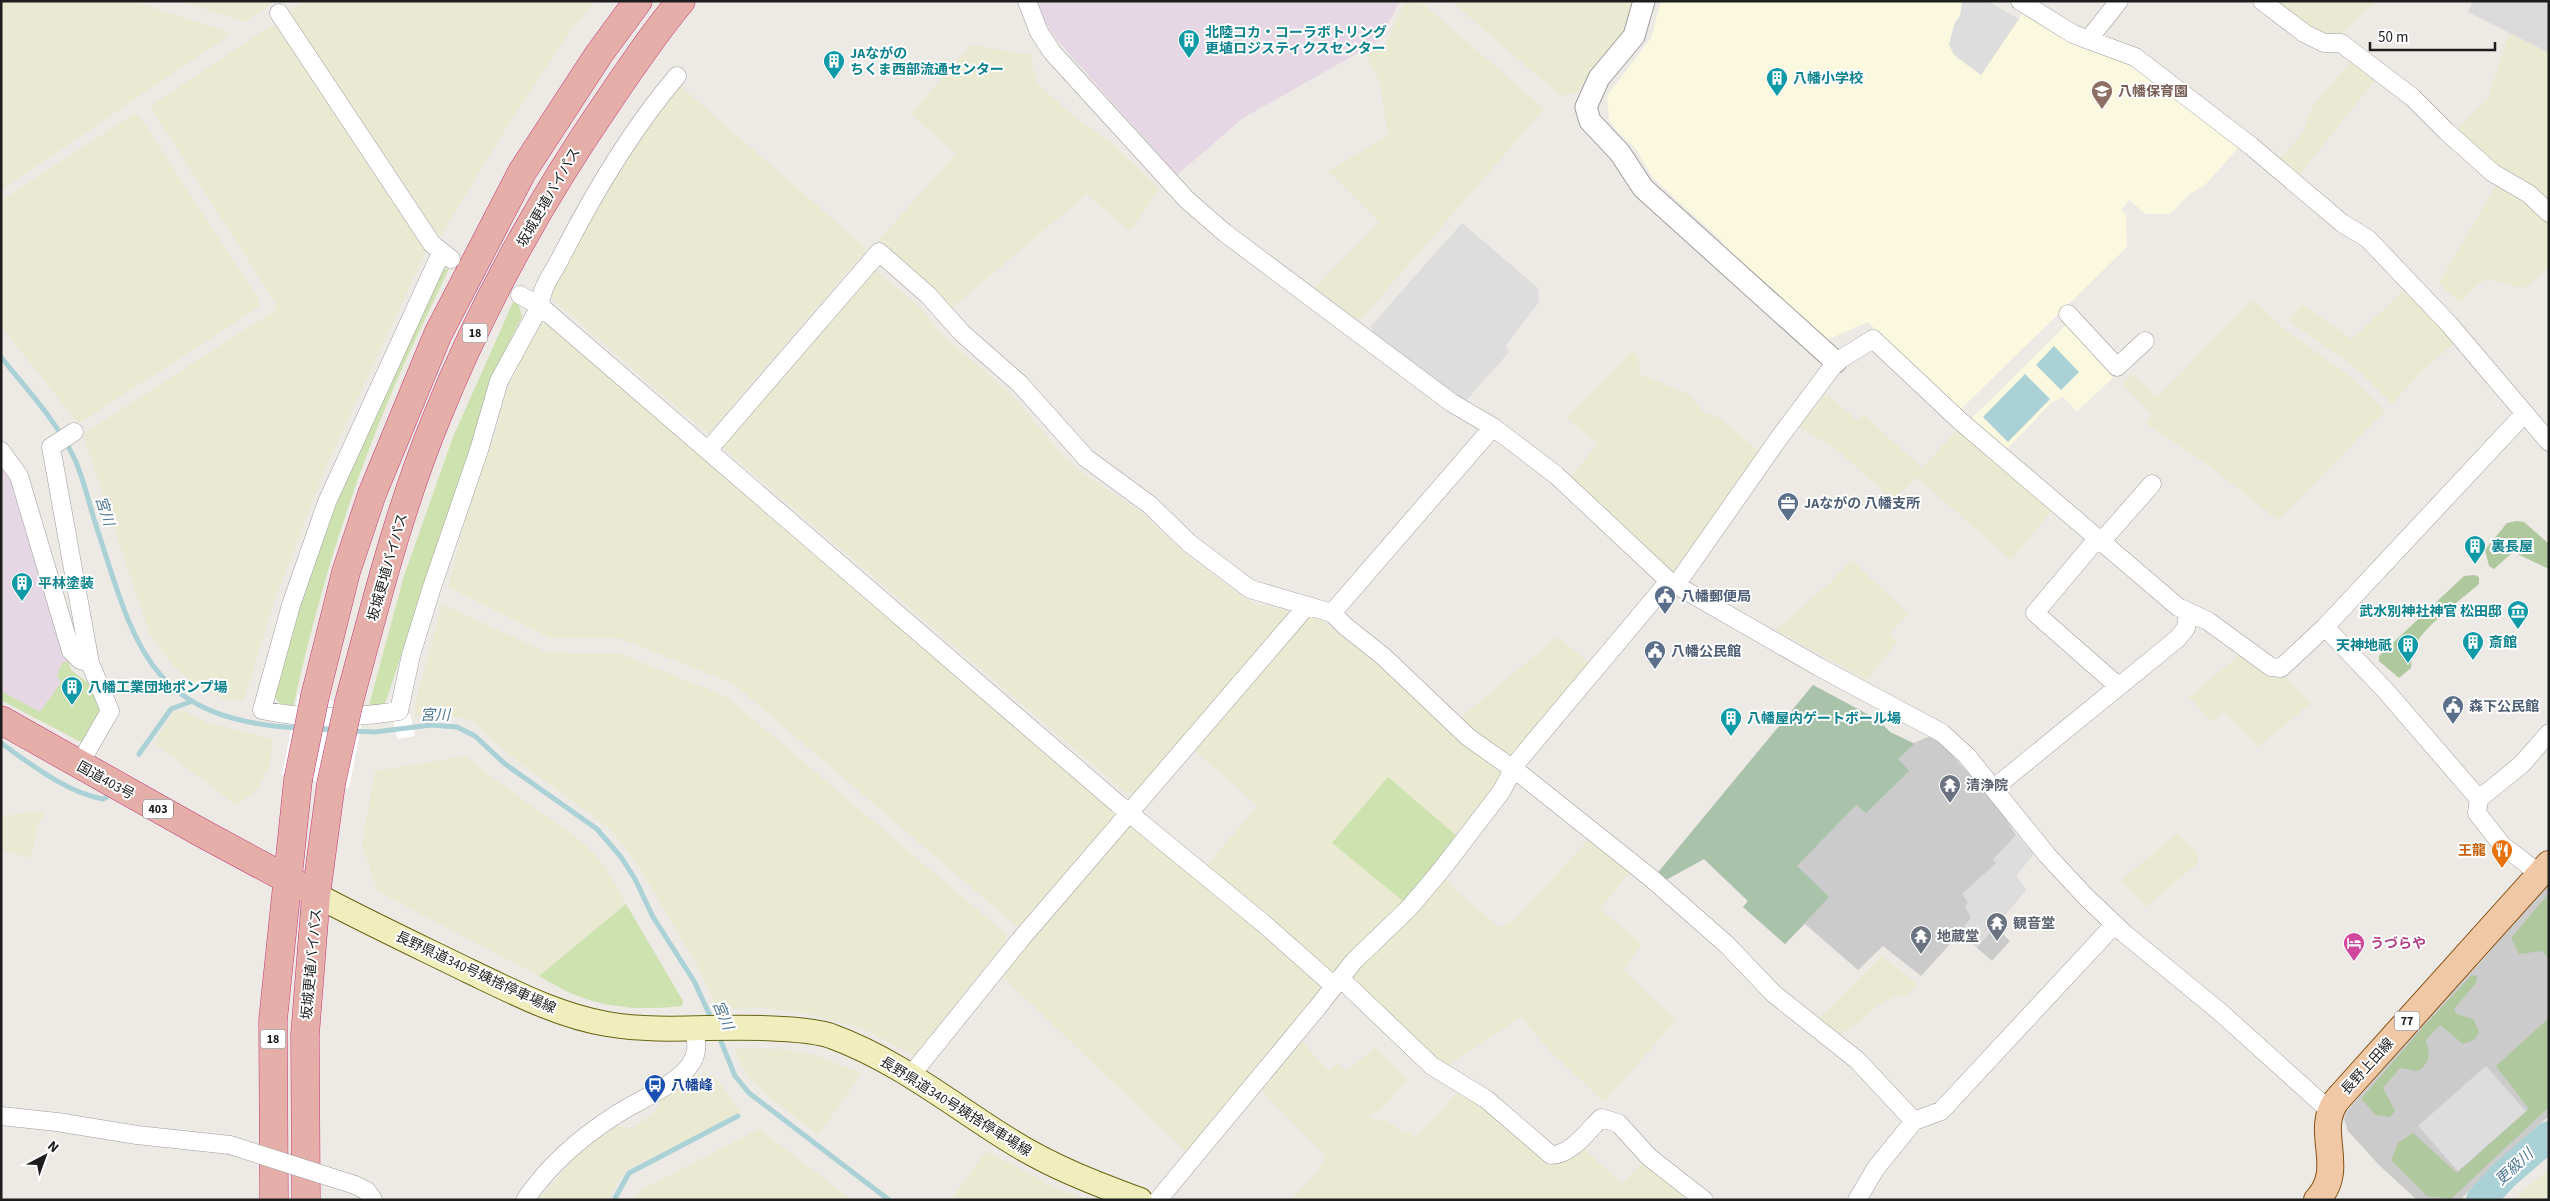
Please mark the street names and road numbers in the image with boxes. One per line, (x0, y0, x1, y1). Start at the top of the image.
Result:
street label: 坂城更埴バイパス (512, 144, 585, 251)
road number: 18 (462, 323, 488, 342)
street label: 坂城更埴バイパス (363, 511, 413, 624)
street label: 国道403号 (73, 757, 138, 805)
road number: 403 (143, 800, 173, 819)
street label: 坂城更埴バイパス (297, 908, 327, 1021)
street label: 長野県道340号姨捨停車場線 (392, 927, 559, 1019)
road number: 77 (2394, 1011, 2420, 1030)
road number: 18 (260, 1030, 286, 1048)
street label: 長野上田線 (2337, 1034, 2399, 1099)
street label: 長野県道340号姨捨停車場線 (876, 1052, 1035, 1162)

